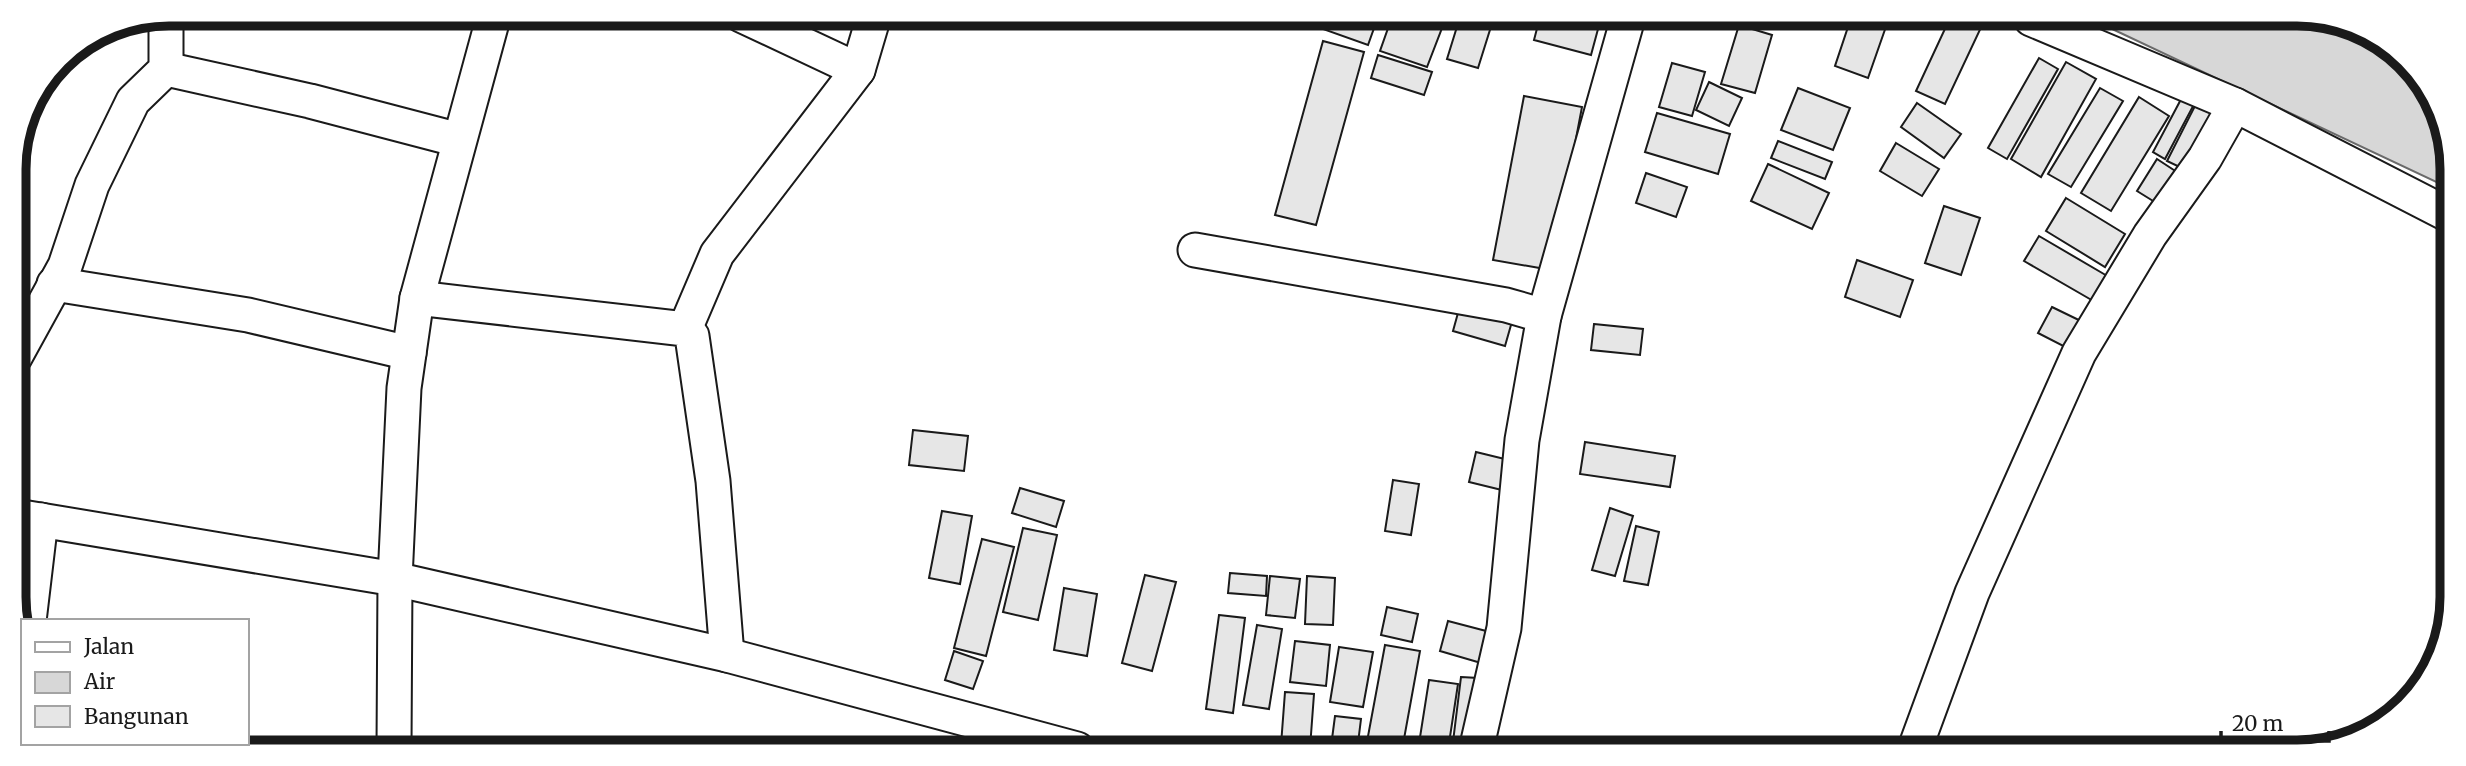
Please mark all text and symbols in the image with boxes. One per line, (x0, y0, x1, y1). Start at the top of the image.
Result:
legend (21, 619, 248, 745)
text: Jalan (83, 633, 134, 660)
text: Air (83, 668, 115, 695)
scale bar (2221, 700, 2330, 744)
text: Bangunan (84, 703, 189, 730)
text: 20 m (2232, 710, 2284, 737)

